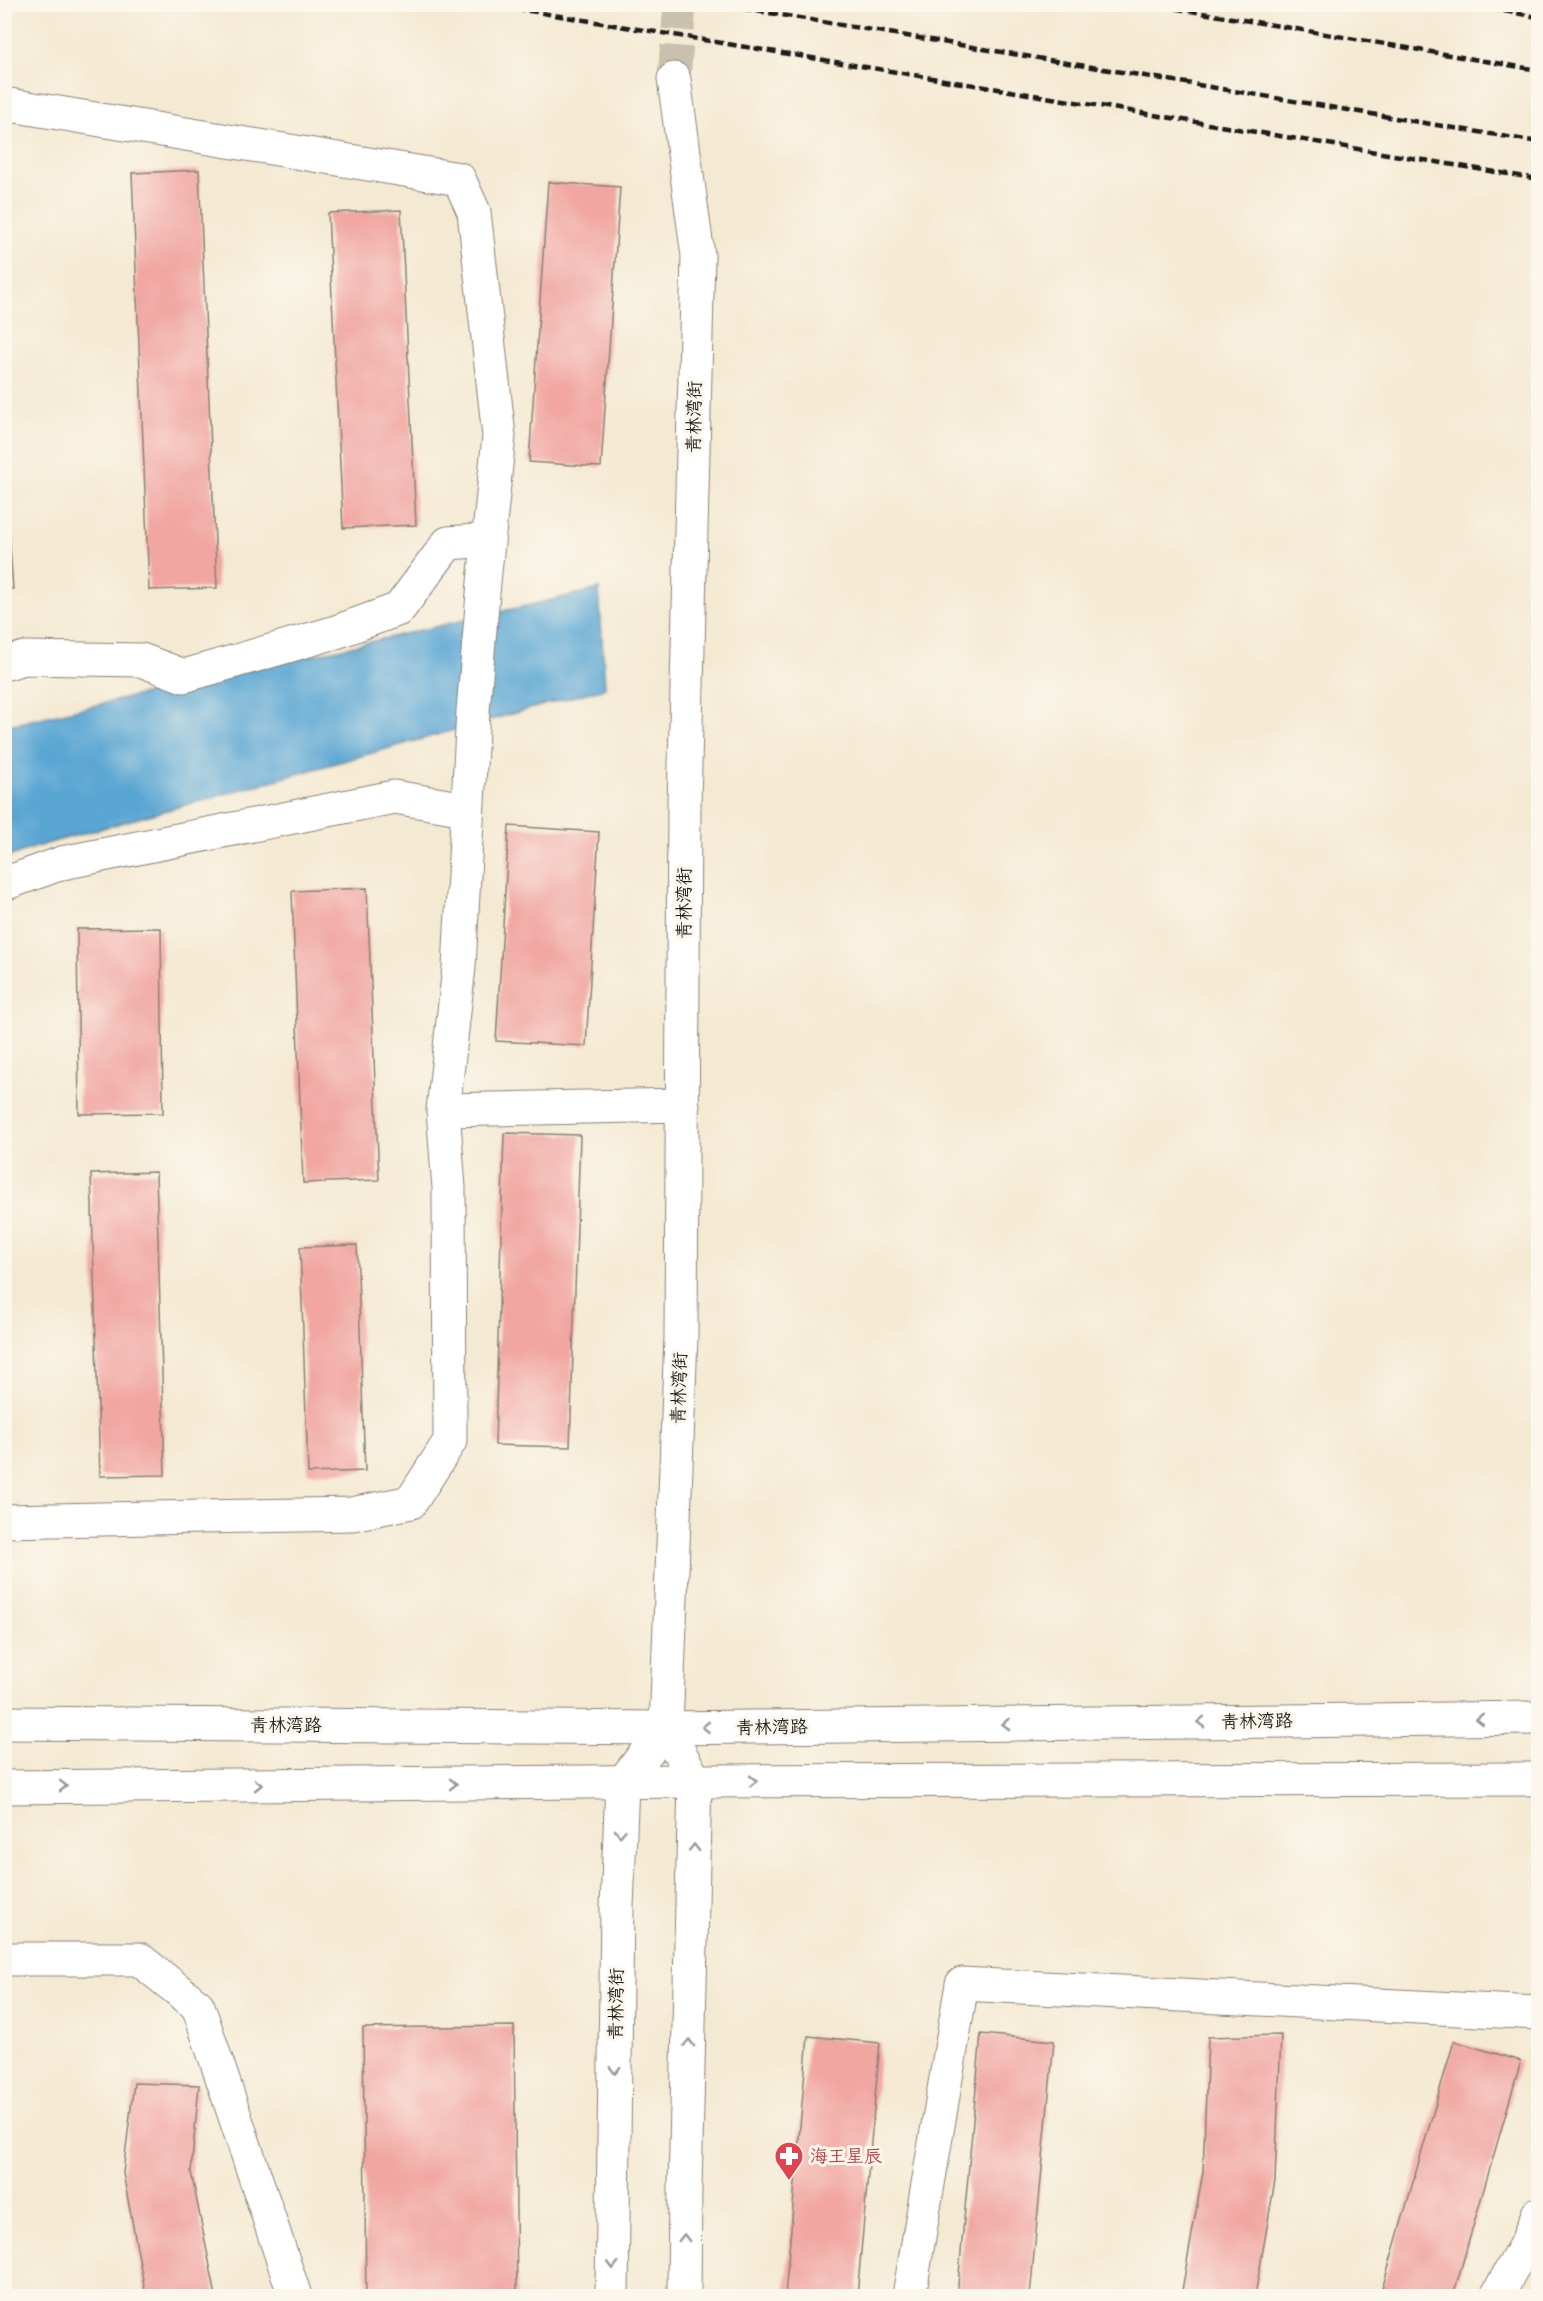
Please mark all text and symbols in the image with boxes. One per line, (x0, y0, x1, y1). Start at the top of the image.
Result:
street label: 青林湾街 (677, 381, 711, 453)
street label: 青林湾街 (668, 867, 700, 939)
street label: 青林湾街 (662, 1351, 696, 1425)
street label: 青林湾路 (1221, 1704, 1293, 1738)
street label: 青林湾路 (250, 1709, 322, 1741)
street label: 青林湾路 (736, 1710, 808, 1744)
one-way arrow (1476, 1713, 1485, 1725)
one-way arrow (1197, 1716, 1206, 1728)
one-way arrow (1002, 1718, 1011, 1730)
one-way arrow (702, 1721, 711, 1734)
one-way arrow (748, 1775, 757, 1787)
one-way arrow (448, 1778, 457, 1790)
one-way arrow (253, 1779, 262, 1791)
one-way arrow (58, 1780, 67, 1792)
one-way arrow (613, 1829, 626, 1838)
one-way arrow (688, 1844, 700, 1853)
street label: 青林湾街 (599, 1968, 633, 2040)
one-way arrow (682, 2039, 695, 2048)
one-way arrow (609, 2066, 621, 2075)
pharmacy icon: 海王星辰 (773, 2140, 805, 2182)
place label: 海王星辰 (810, 2140, 882, 2172)
one-way arrow (678, 2234, 690, 2243)
one-way arrow (607, 2261, 619, 2270)

